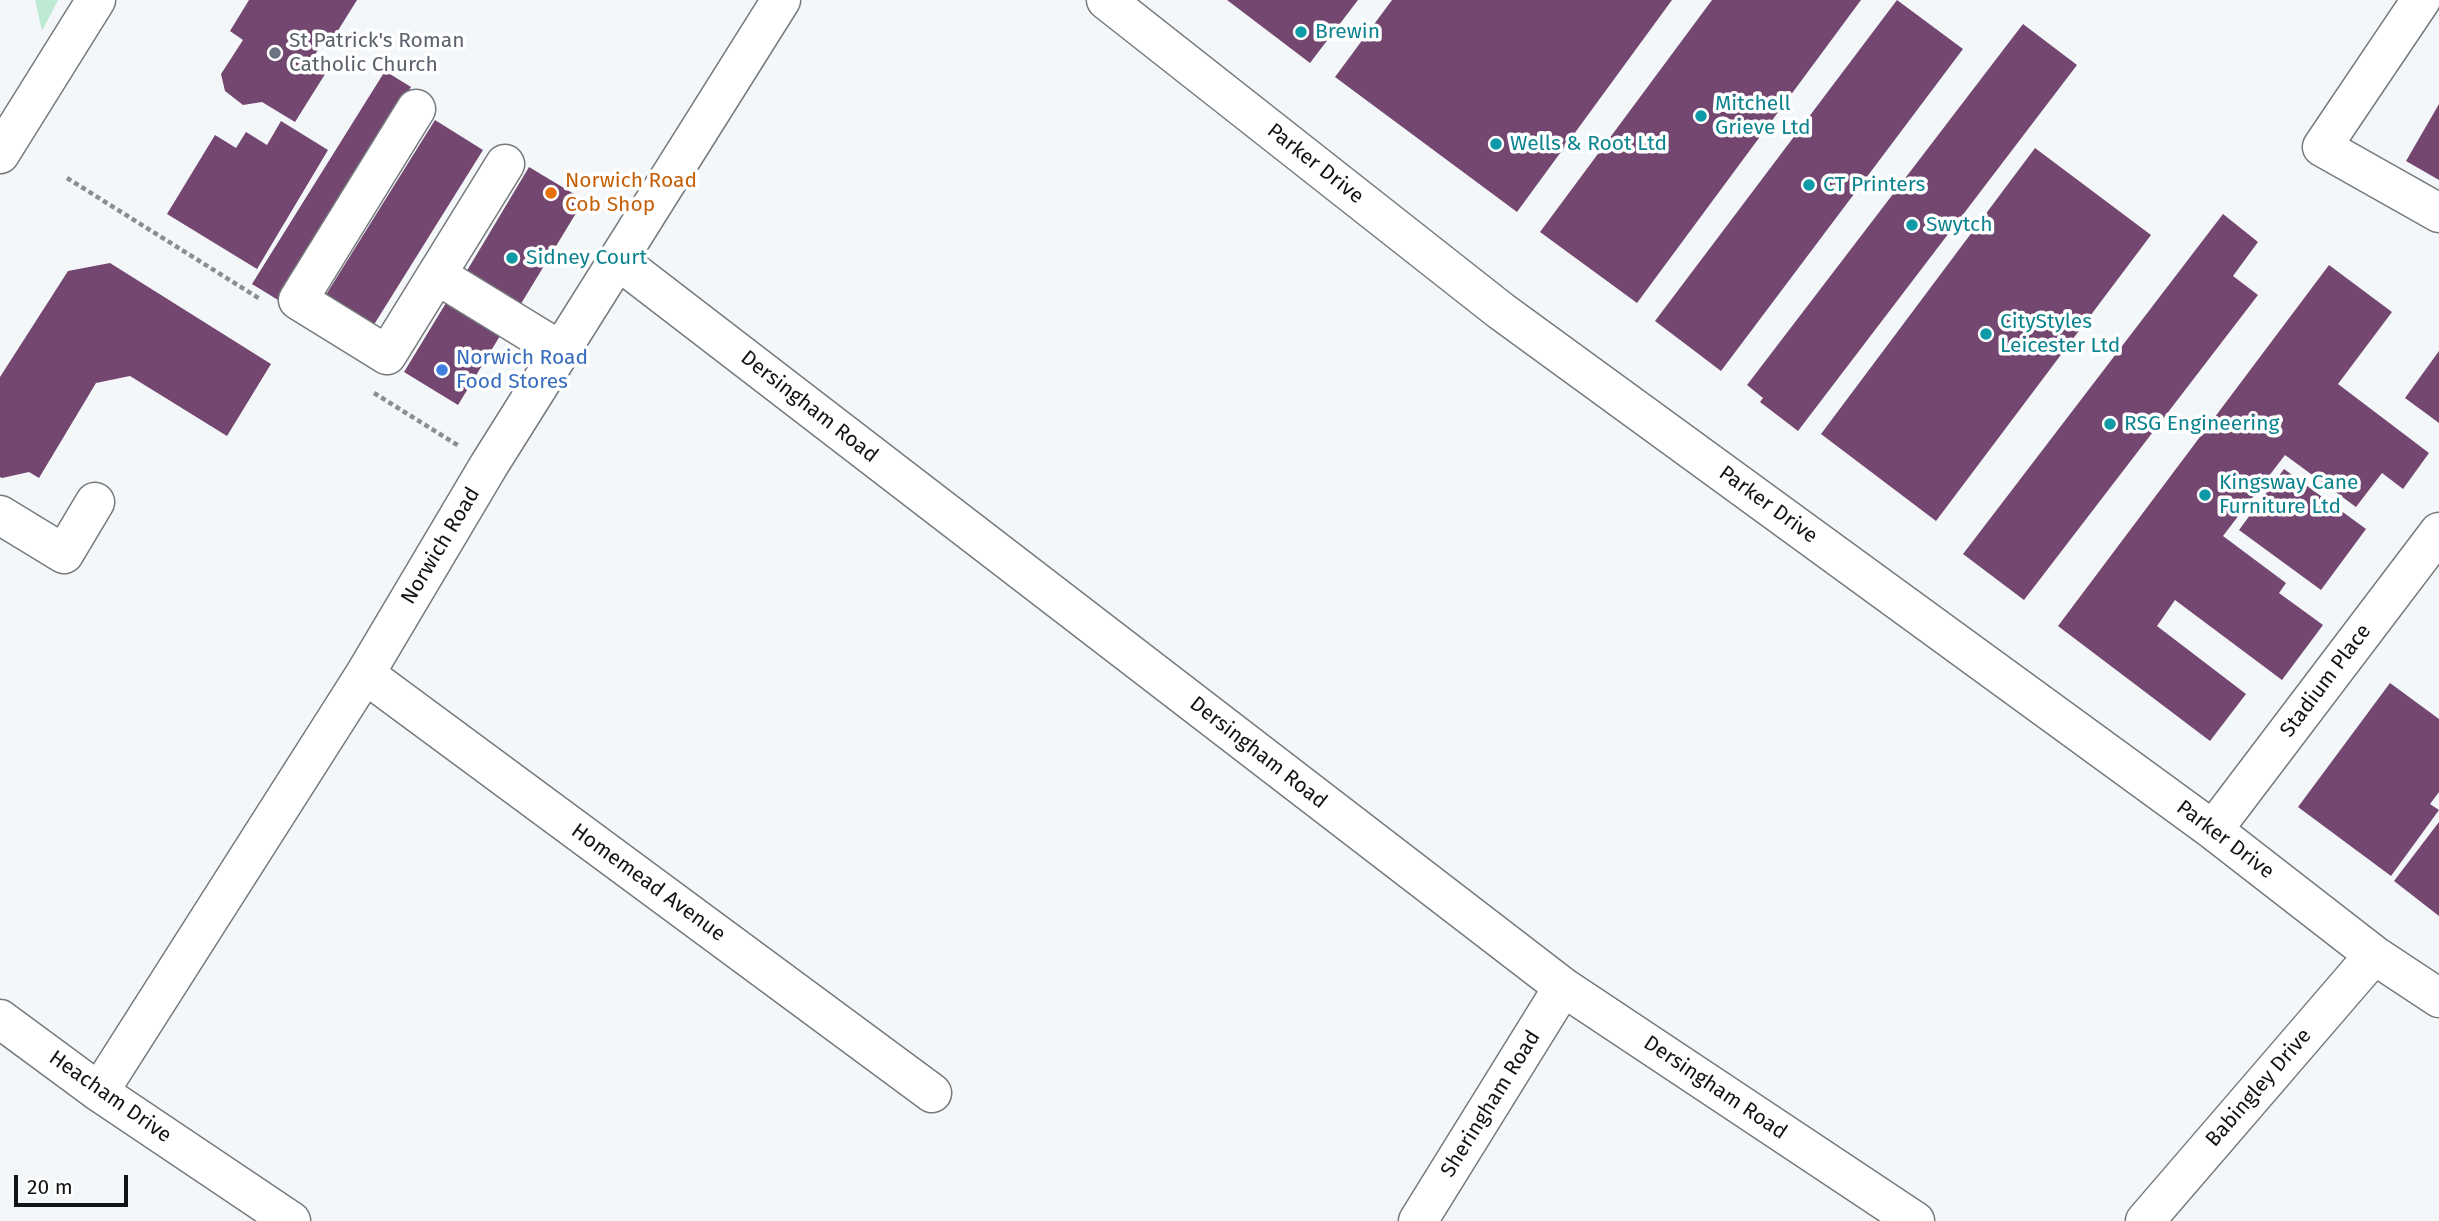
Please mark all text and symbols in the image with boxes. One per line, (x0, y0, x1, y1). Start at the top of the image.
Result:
place label: Brewin (1315, 19, 1380, 45)
marker: Brewin (1293, 24, 1309, 40)
place label: St Patrick's Roman Catholic Church (289, 28, 465, 78)
marker: St Patrick's Roman Catholic Church (267, 45, 283, 61)
place label: Mitchell Grieve Ltd (1715, 91, 1811, 141)
marker: Mitchell Grieve Ltd (1693, 108, 1709, 124)
street label: Parker Drive (1262, 119, 1368, 209)
place label: Wells & Root Ltd (1510, 131, 1667, 157)
marker: Wells & Root Ltd (1488, 136, 1504, 152)
place label: Norwich Road Cob Shop (565, 168, 697, 218)
place label: CT Printers (1823, 172, 1925, 198)
marker: CT Printers (1801, 177, 1817, 193)
marker: Norwich Road Cob Shop (543, 185, 559, 201)
place label: Swytch (1926, 212, 1992, 238)
marker: Swytch (1904, 217, 1920, 233)
place label: Sidney Court (526, 245, 647, 271)
marker: Sidney Court (504, 250, 520, 266)
place label: CityStyles Leicester Ltd (2000, 309, 2120, 359)
marker: CityStyles Leicester Ltd (1978, 326, 1994, 342)
place label: Norwich Road Food Stores (456, 345, 588, 395)
street label: Dersingham Road (735, 346, 883, 468)
marker: Norwich Road Food Stores (434, 362, 450, 378)
place label: RSG Engineering (2124, 411, 2279, 437)
marker: RSG Engineering (2102, 416, 2118, 432)
street label: Parker Drive (1714, 461, 1822, 549)
place label: Kingsway Cane Furniture Ltd (2219, 470, 2359, 520)
street label: Norwich Road (396, 483, 486, 609)
marker: Kingsway Cane Furniture Ltd (2197, 487, 2213, 503)
street label: Stadium Place (2275, 619, 2377, 743)
street label: Dersingham Road (1184, 692, 1332, 814)
street label: Parker Drive (2171, 795, 2279, 885)
street label: Homemead Avenue (566, 819, 730, 947)
street label: Babingley Drive (2201, 1024, 2317, 1152)
street label: Sheringham Road (1436, 1026, 1546, 1182)
street label: Dersingham Road (1639, 1031, 1791, 1145)
street label: Heacham Drive (44, 1046, 176, 1148)
scale bar (18, 1162, 131, 1206)
text: 20 m (27, 1174, 73, 1200)

